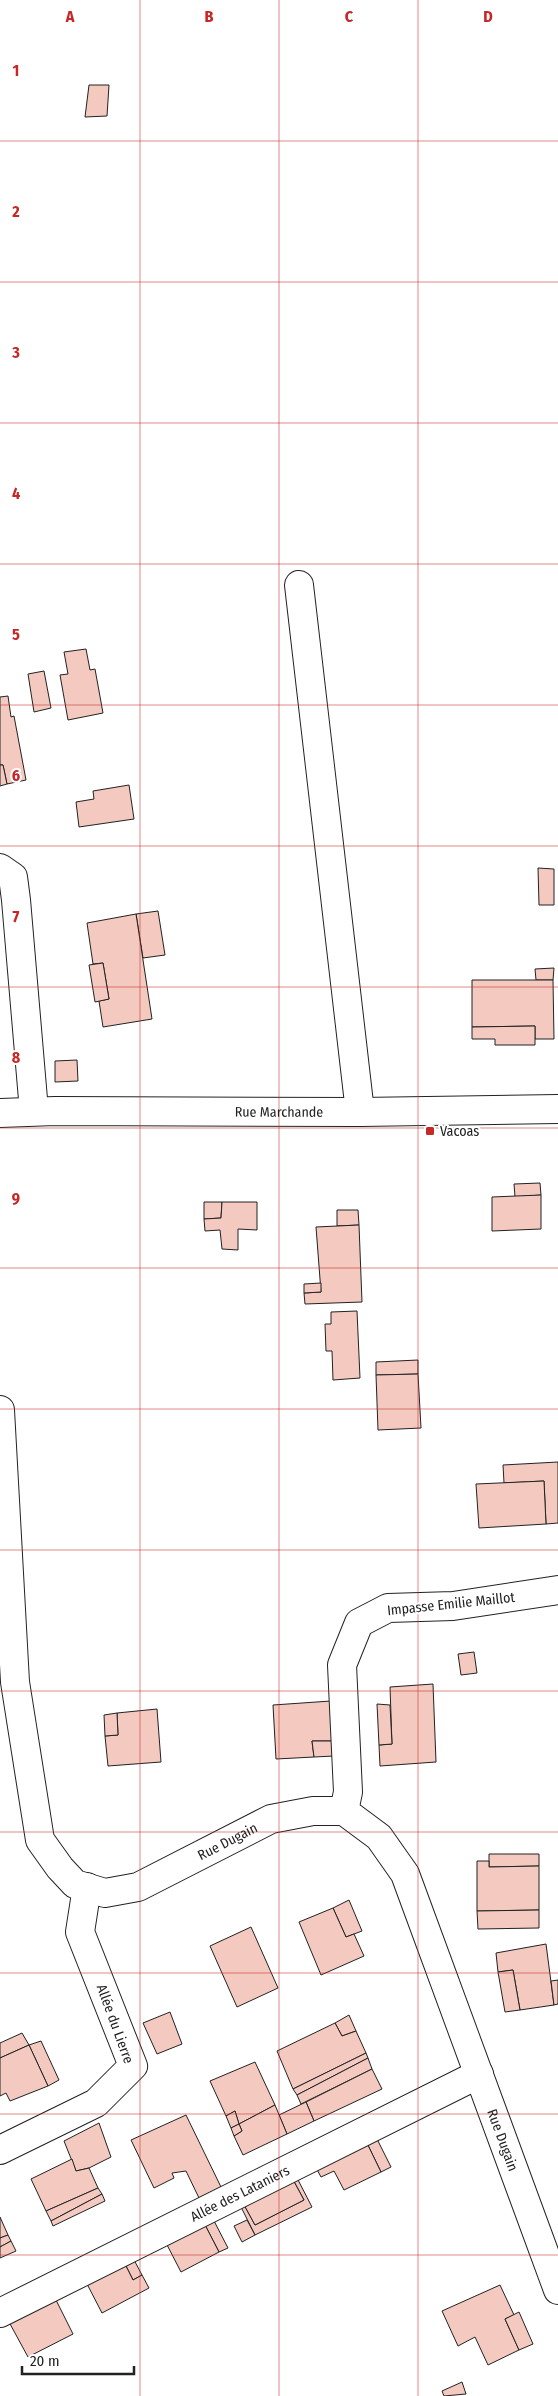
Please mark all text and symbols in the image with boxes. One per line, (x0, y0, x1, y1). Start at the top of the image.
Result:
text: A (65, 7, 75, 26)
text: B (205, 7, 214, 26)
text: C (345, 7, 354, 26)
text: D (483, 7, 493, 26)
text: 1 (13, 61, 19, 80)
text: 2 (11, 202, 20, 221)
text: 3 (11, 343, 20, 362)
text: 4 (12, 484, 20, 503)
text: 5 (12, 625, 20, 644)
text: 6 (12, 766, 20, 785)
text: 7 (13, 907, 20, 926)
text: 8 (12, 1048, 21, 1067)
street label: Rue Marchande (235, 1103, 323, 1120)
place label: Vacoas (440, 1123, 479, 1140)
marker: Vacoas (424, 1125, 436, 1137)
text: 9 (12, 1189, 20, 1208)
street label: Impasse Emilie Maillot (386, 1589, 516, 1619)
street label: Rue Dugain (195, 1819, 260, 1864)
street label: Allée du Lierre (93, 1982, 137, 2066)
street label: Rue Dugain (484, 2107, 522, 2173)
street label: Allée des Lataniers (187, 2162, 292, 2225)
scale bar (22, 2344, 135, 2376)
text: 20 m (30, 2352, 60, 2370)

